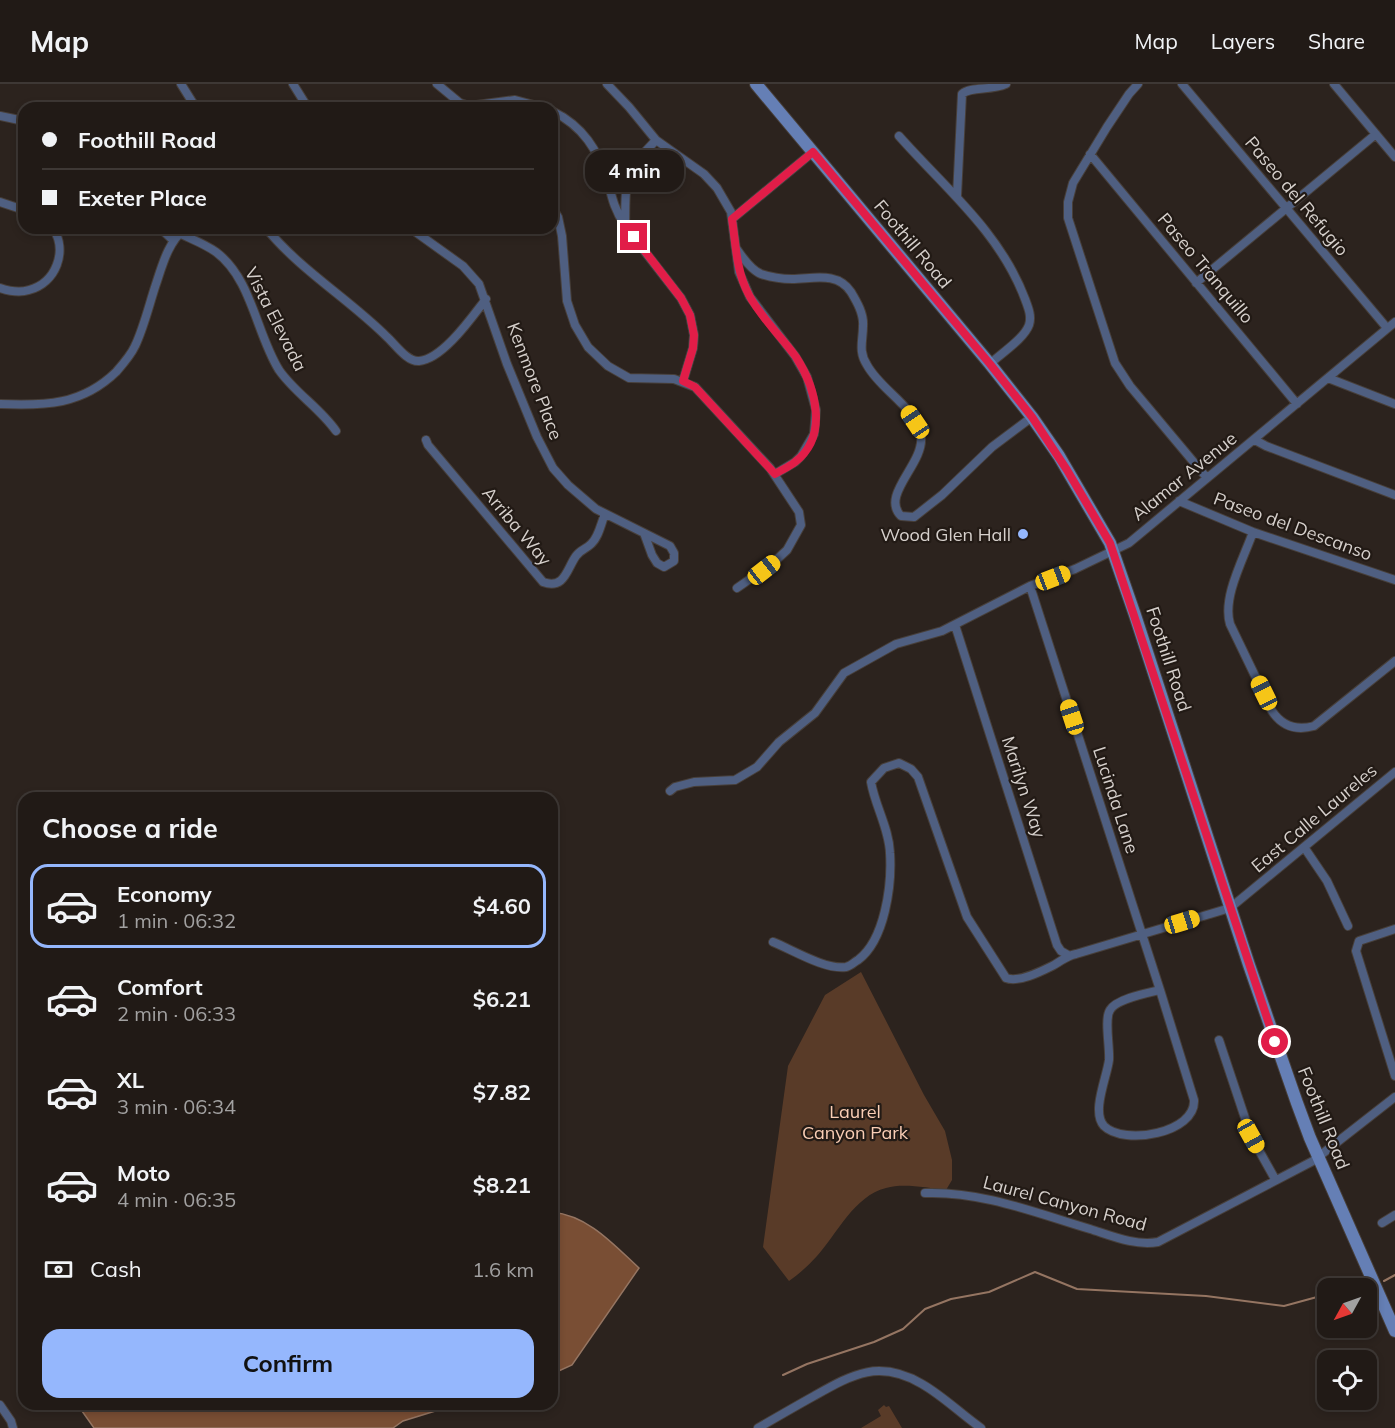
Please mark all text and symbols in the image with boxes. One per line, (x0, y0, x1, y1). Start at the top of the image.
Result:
text: Map (30, 24, 89, 59)
text: Map (1135, 28, 1178, 54)
text: Layers (1211, 28, 1275, 54)
text: Share (1308, 28, 1365, 54)
text: Foothill Road (78, 126, 216, 154)
street label: Paseo del Refugio (1240, 131, 1354, 261)
callout: 4 min (584, 150, 684, 192)
text: 4 min (608, 158, 661, 183)
text: Exeter Place (78, 184, 207, 212)
street label: Foothill Road (869, 195, 957, 293)
street label: Paseo Tranquillo (1153, 208, 1259, 328)
route end (620, 223, 647, 250)
street label: Vista Elevada (240, 263, 312, 375)
street label: Kenmore Place (502, 319, 568, 443)
car (897, 402, 933, 442)
street label: Alamar Avenue (1127, 427, 1241, 525)
street label: Arriba Way (477, 482, 557, 571)
street label: Paseo del Descanso (1211, 487, 1375, 565)
place label: Wood Glen Hall (880, 523, 1011, 546)
marker: Wood Glen Hall (1016, 527, 1030, 541)
car (744, 552, 784, 588)
car (1033, 563, 1073, 593)
street label: Foothill Road (1141, 604, 1197, 714)
car (1248, 673, 1280, 713)
car (1058, 697, 1086, 737)
street label: Marilyn Way (997, 733, 1051, 841)
street label: Lucinda Lane (1088, 744, 1144, 856)
street label: East Calle Laureles (1246, 759, 1382, 877)
text: Choose a ride (42, 811, 218, 845)
icon: car (45, 879, 99, 933)
text: Economy (117, 880, 212, 908)
text: $4.60 (473, 892, 531, 920)
text: 1 min · 06:32 (117, 908, 236, 933)
car (1162, 908, 1202, 936)
icon: car (45, 972, 99, 1026)
text: Comfort (117, 973, 203, 1001)
text: $6.21 (473, 985, 531, 1013)
text: 2 min · 06:33 (117, 1001, 236, 1026)
route start (1261, 1028, 1288, 1055)
street label: Foothill Road (1293, 1063, 1355, 1173)
icon: car (45, 1065, 99, 1119)
text: XL (117, 1066, 144, 1094)
text: $7.82 (473, 1078, 531, 1106)
text: 3 min · 06:34 (117, 1094, 236, 1119)
park label: Laurel Canyon Park (802, 1100, 909, 1144)
car (1234, 1116, 1268, 1156)
icon: car (45, 1158, 99, 1212)
text: Moto (117, 1159, 170, 1187)
street label: Laurel Canyon Road (981, 1170, 1149, 1236)
text: $8.21 (473, 1171, 531, 1199)
text: 4 min · 06:35 (117, 1187, 236, 1212)
icon: cash (42, 1253, 75, 1286)
text: Cash (90, 1255, 142, 1283)
text: 1.6 km (472, 1257, 534, 1282)
north arrow (1317, 1278, 1377, 1338)
map controls (1317, 1278, 1377, 1410)
button: Confirm (42, 1329, 534, 1398)
button: locate (1317, 1350, 1377, 1410)

